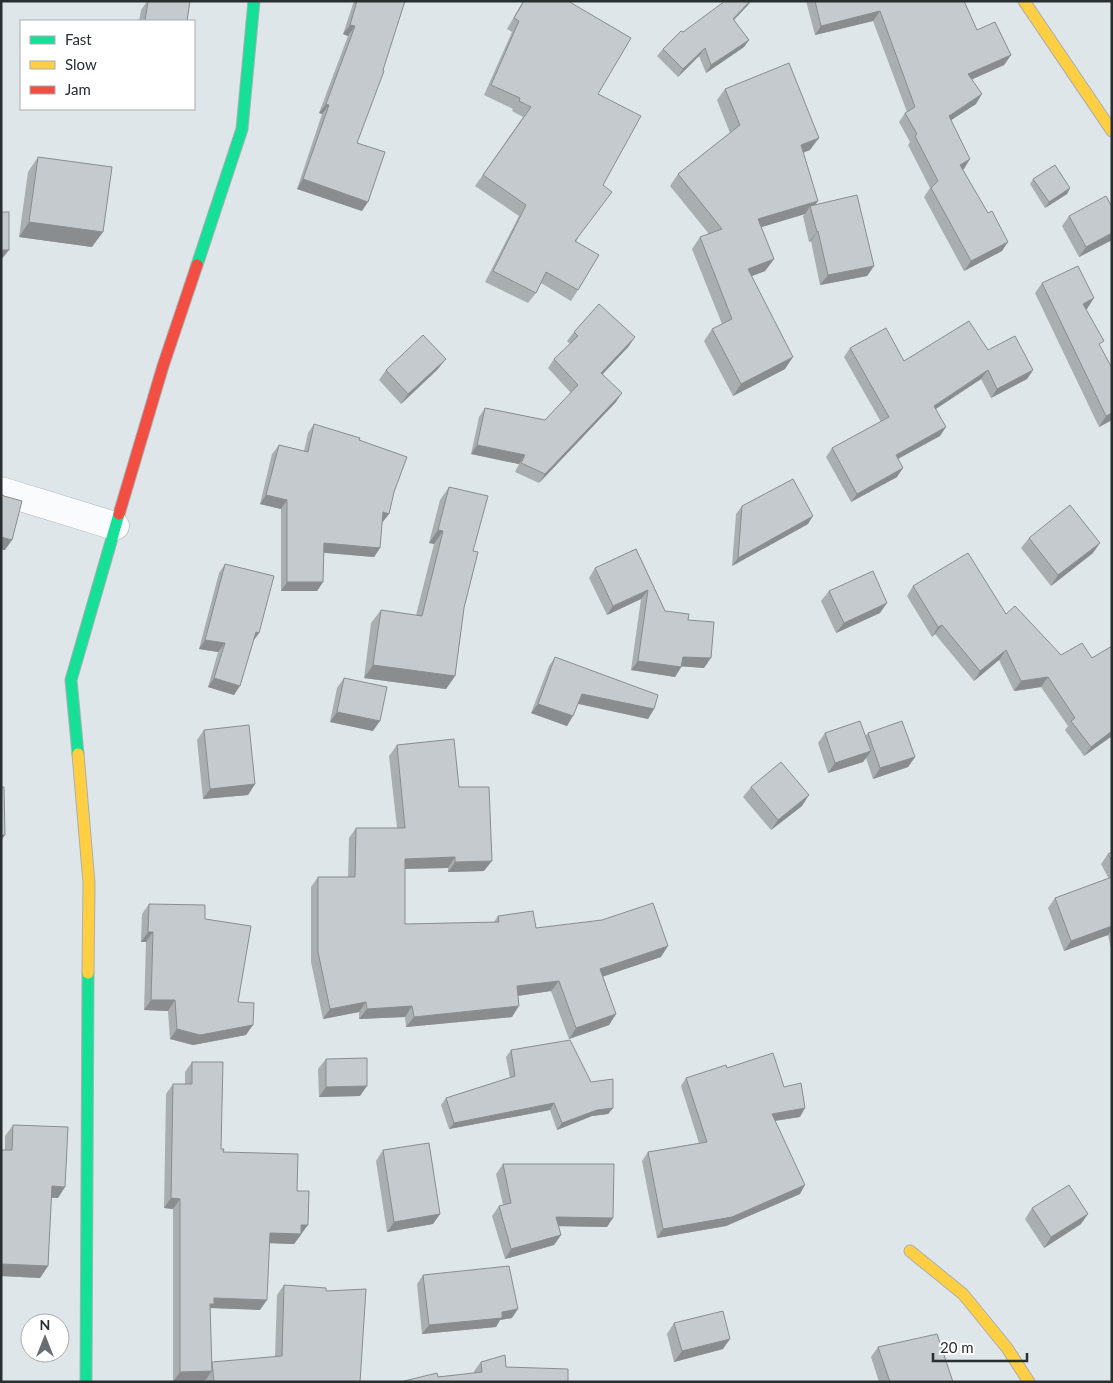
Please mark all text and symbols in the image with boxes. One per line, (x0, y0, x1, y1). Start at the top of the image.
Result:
legend (20, 20, 195, 110)
text: Fast (65, 30, 92, 48)
text: Slow (65, 55, 97, 73)
text: Jam (65, 80, 91, 98)
north arrow (20, 1313, 70, 1363)
text: N (40, 1316, 50, 1333)
scale bar (933, 1330, 1027, 1362)
text: 20 m (940, 1338, 974, 1356)

